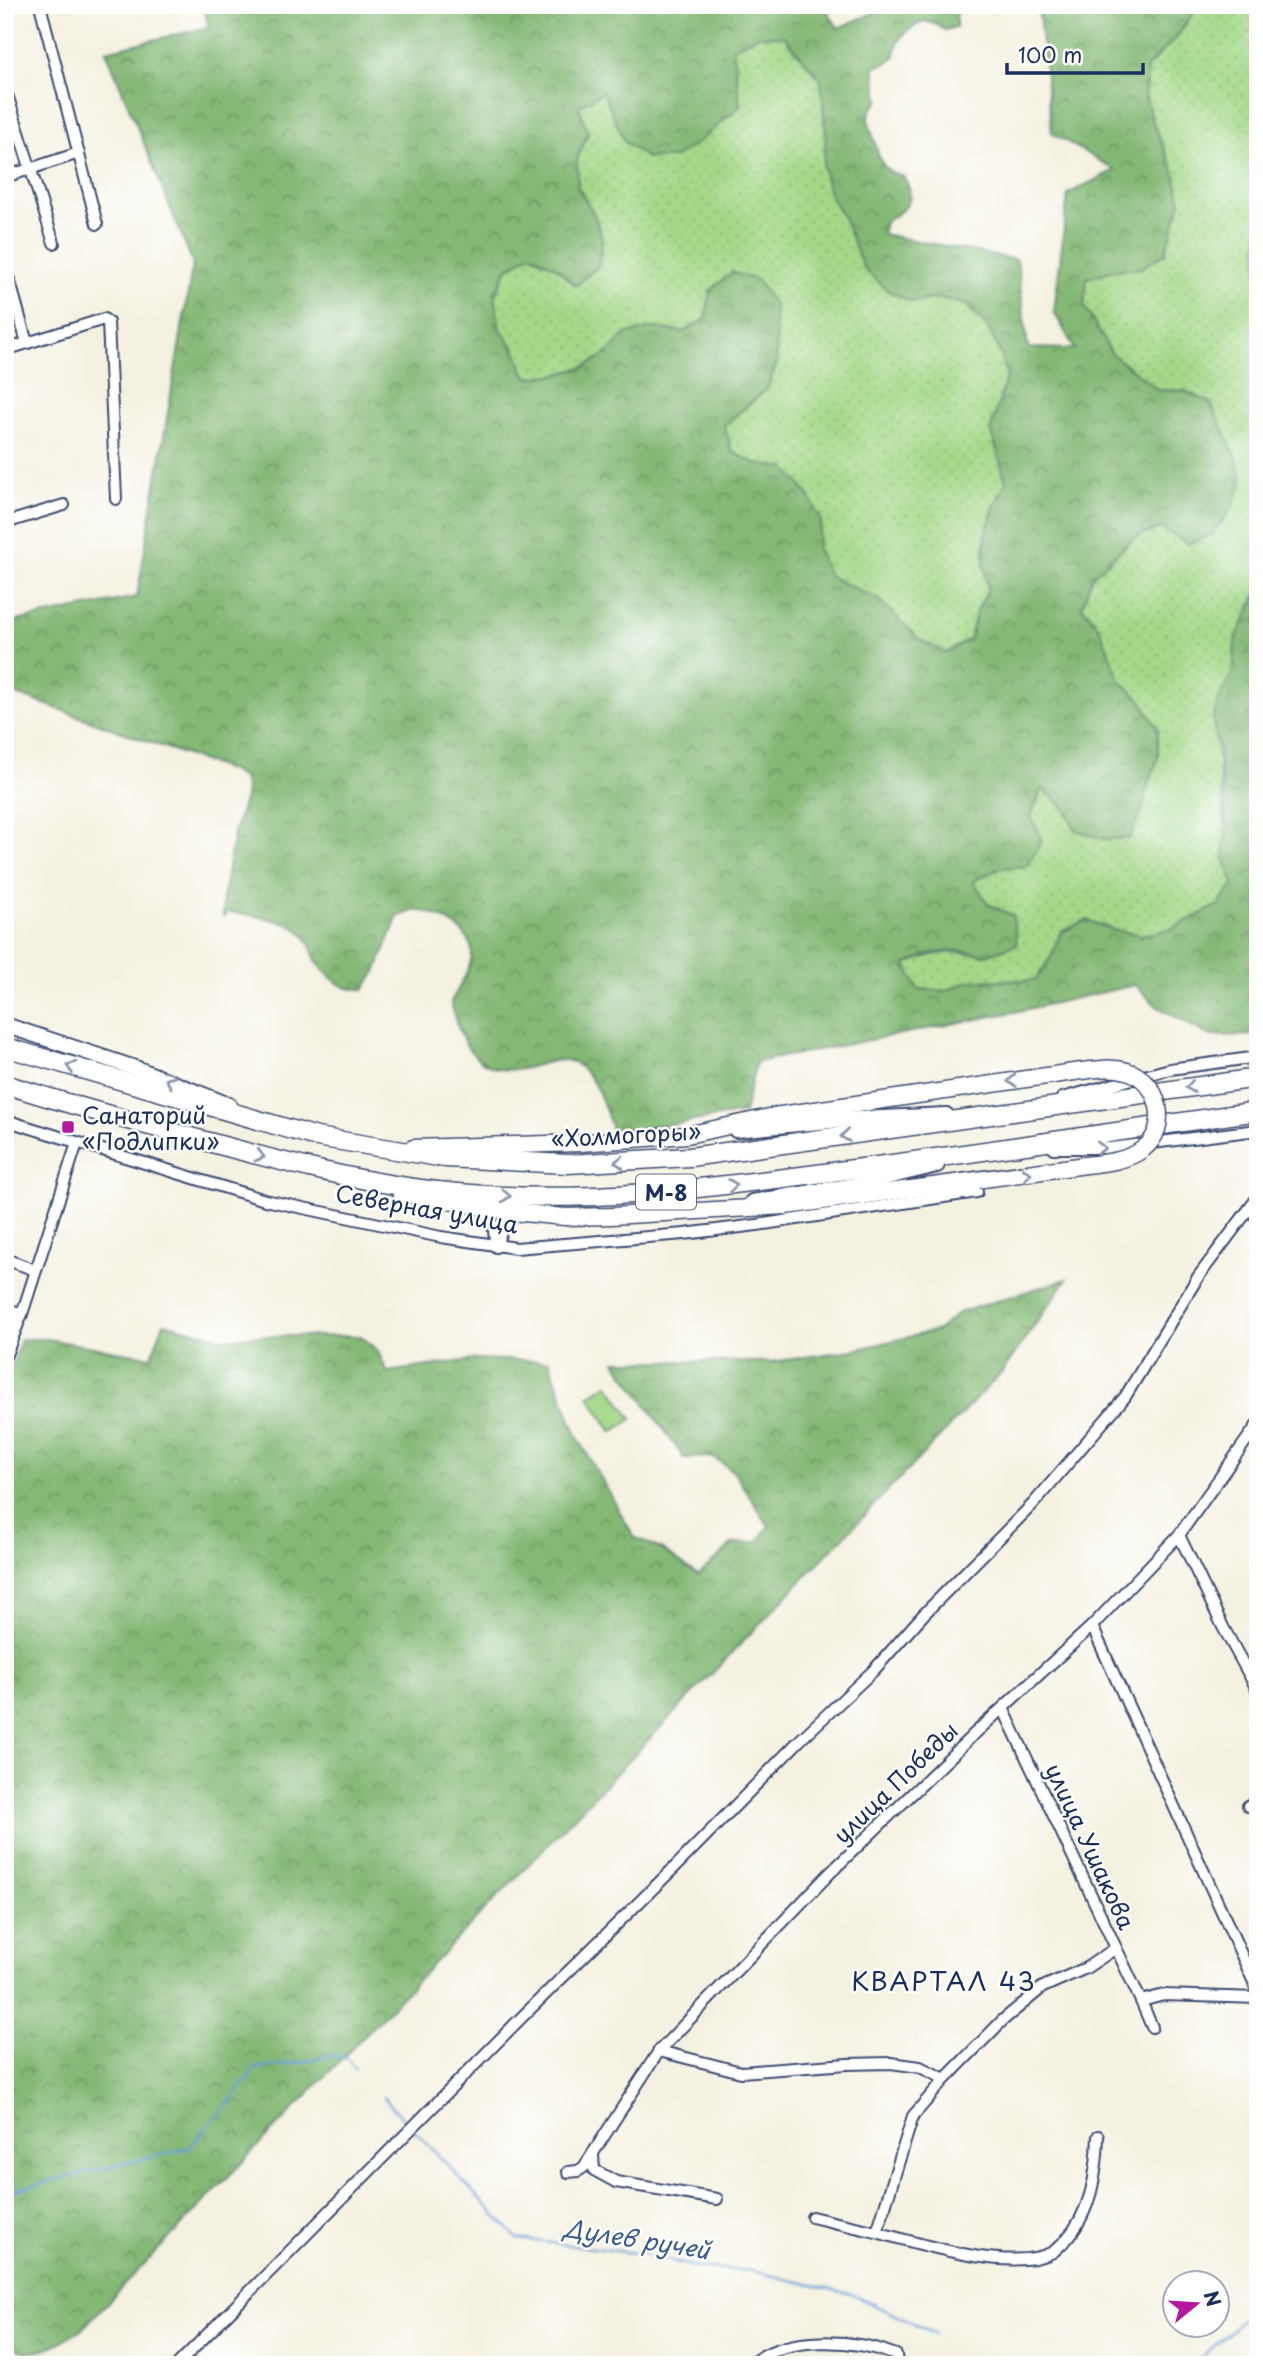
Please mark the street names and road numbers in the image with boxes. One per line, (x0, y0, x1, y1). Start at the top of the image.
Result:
street label: «Холмогоры» (550, 1113, 702, 1155)
road number: М-8 (636, 1174, 696, 1210)
street label: Северная улица (333, 1175, 522, 1241)
street label: улица Победы (824, 1713, 966, 1851)
street label: улица Ушакова (1037, 1757, 1145, 1936)

